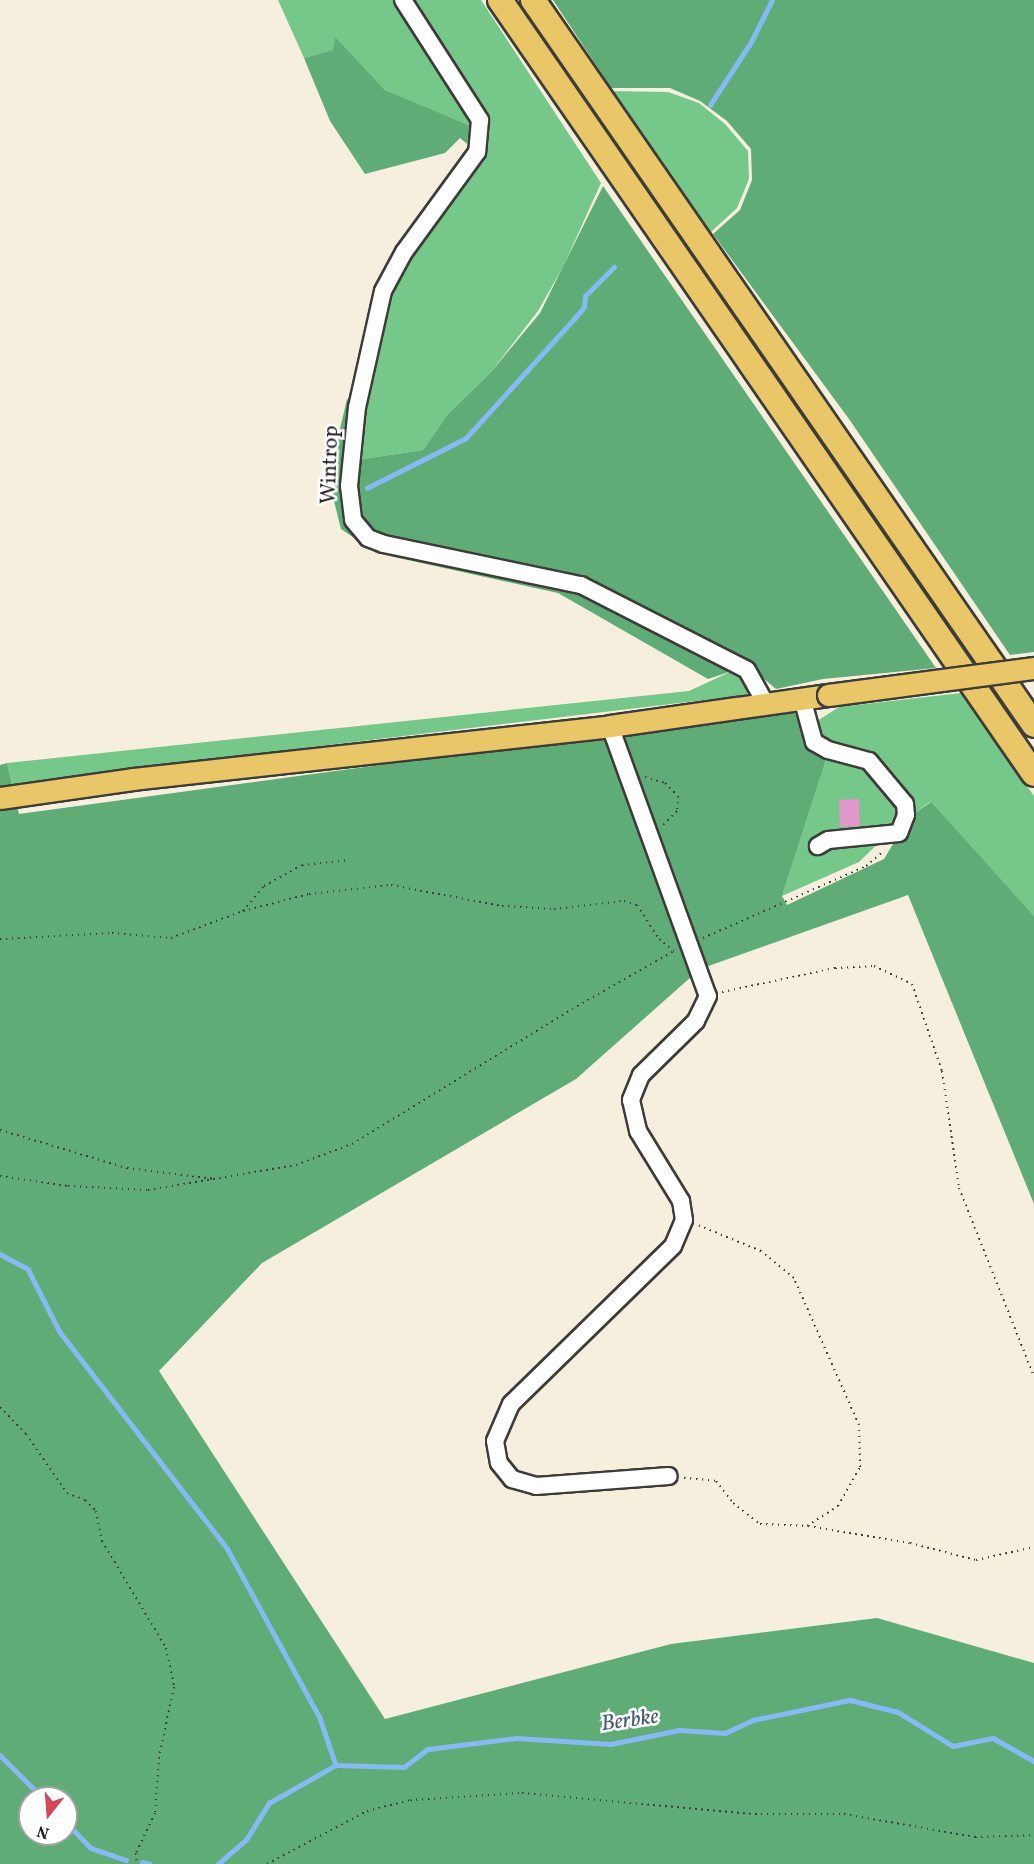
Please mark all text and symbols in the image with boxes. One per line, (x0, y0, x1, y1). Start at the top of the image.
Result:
street label: Wintrop (317, 425, 345, 505)
water label: Berbke (600, 1704, 660, 1738)
north arrow (18, 1786, 78, 1846)
text: N (35, 1819, 52, 1844)

